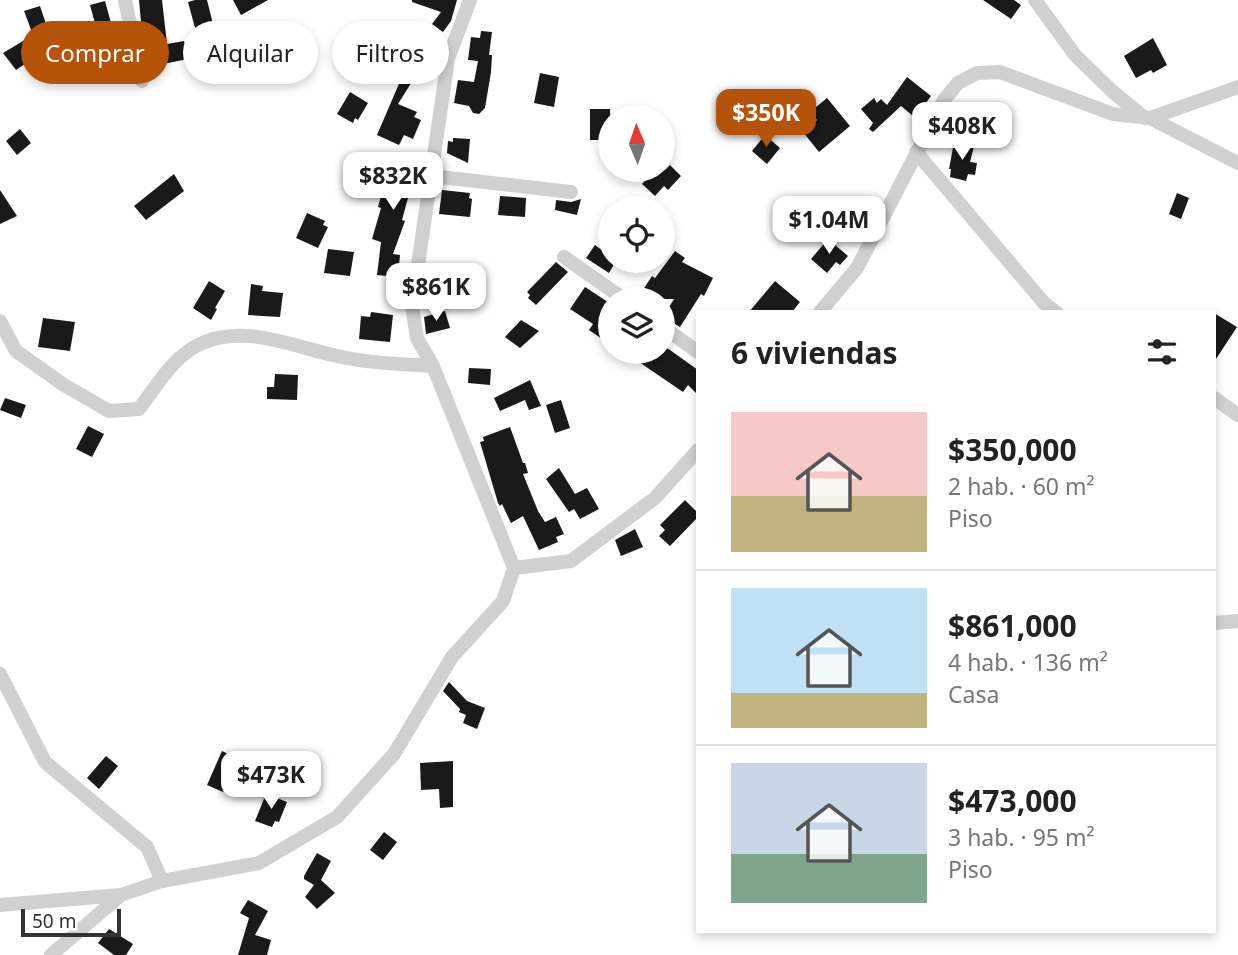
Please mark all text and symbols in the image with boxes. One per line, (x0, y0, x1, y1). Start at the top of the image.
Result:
chip: Comprar (21, 21, 169, 84)
chip: Alquilar (183, 21, 318, 84)
chip: Filtros (332, 21, 449, 84)
pin: $350K (717, 90, 815, 149)
text: $350K (732, 96, 800, 128)
pin: $408K (913, 102, 1011, 162)
north arrow (598, 105, 676, 182)
map controls (598, 105, 675, 364)
text: $408K (928, 109, 996, 141)
pin: $832K (344, 152, 442, 212)
text: $832K (359, 159, 427, 191)
button: locate (598, 196, 675, 273)
pin: $1.04M (772, 196, 886, 256)
text: $1.04M (789, 203, 869, 235)
pin: $861K (387, 264, 485, 323)
text: $861K (402, 270, 470, 302)
button: layers (598, 287, 675, 364)
text: 6 viviendas (731, 332, 898, 373)
icon: filters (1143, 333, 1181, 371)
text: $350,000 (948, 429, 1077, 470)
icon: home (787, 440, 871, 524)
text: 2 hab. · 60 m² (948, 470, 1095, 502)
text: Piso (948, 502, 993, 534)
text: $861,000 (948, 605, 1077, 646)
icon: home (787, 616, 871, 700)
text: 4 hab. · 136 m² (948, 646, 1108, 678)
text: Casa (948, 678, 999, 710)
pin: $473K (222, 752, 320, 811)
text: $473K (237, 758, 305, 790)
text: $473,000 (948, 780, 1077, 821)
icon: home (787, 791, 871, 875)
text: 3 hab. · 95 m² (948, 821, 1095, 853)
text: Piso (948, 853, 993, 885)
scale bar (21, 906, 121, 938)
text: 50 m (32, 908, 76, 934)

